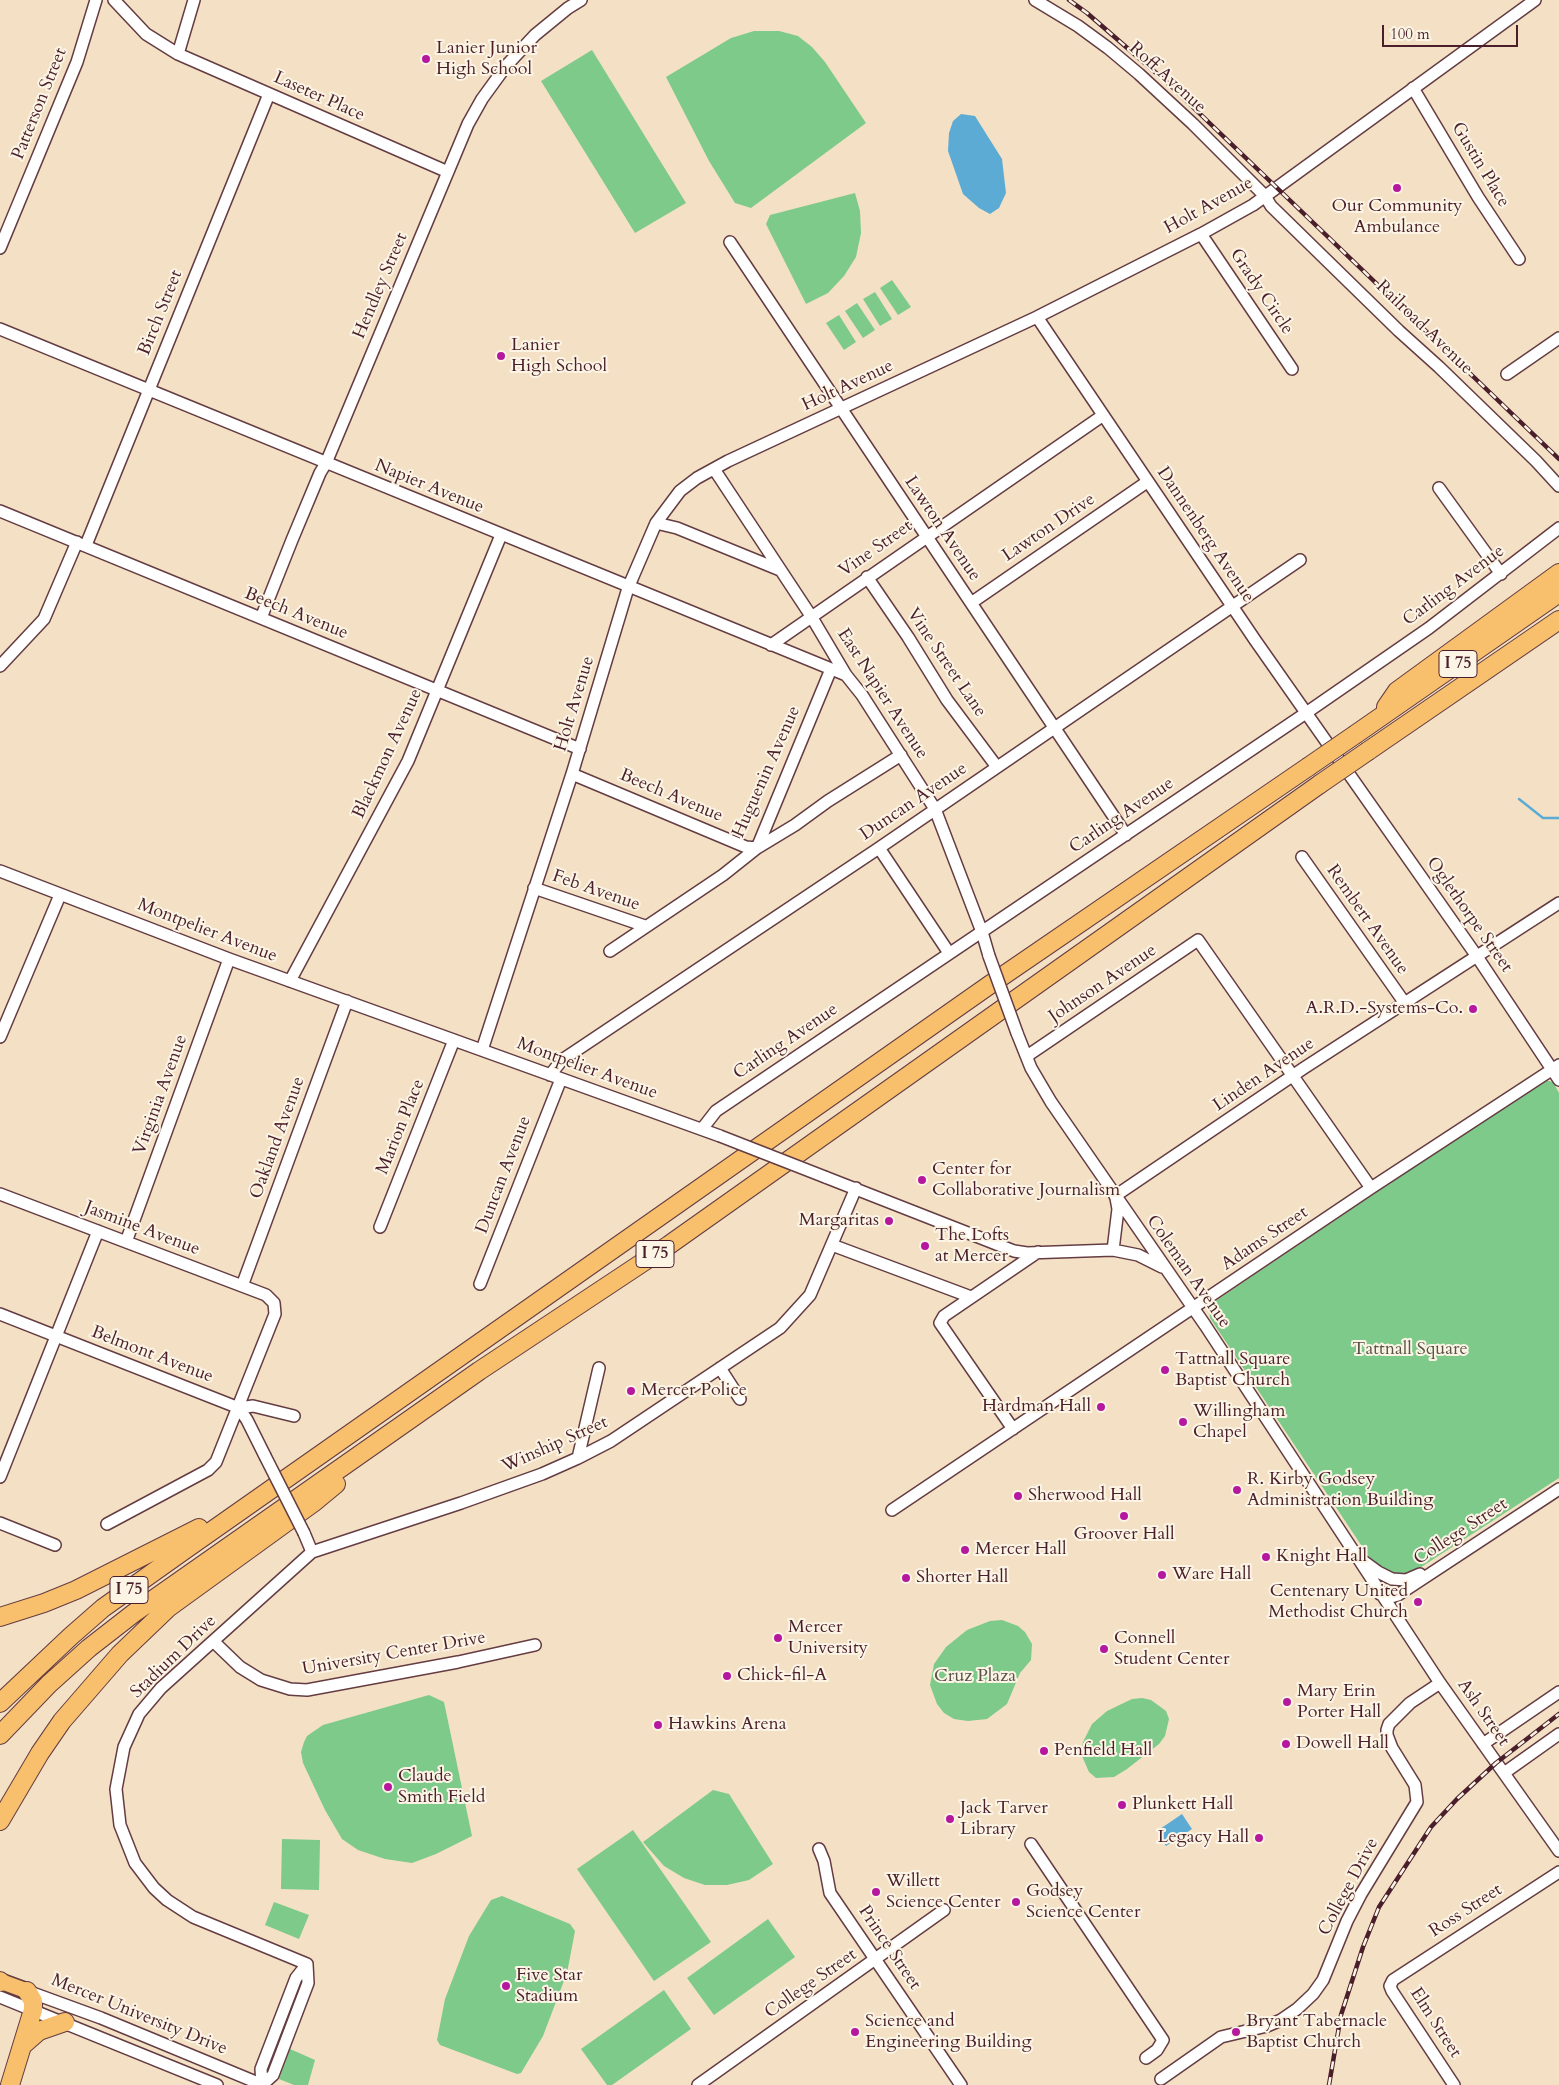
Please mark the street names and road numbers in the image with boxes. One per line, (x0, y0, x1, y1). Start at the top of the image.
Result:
street label: Roff Avenue (1124, 38, 1210, 118)
street label: Patterson Street (8, 45, 72, 163)
street label: Laseter Place (270, 67, 368, 127)
street label: Gustin Place (1446, 119, 1514, 211)
street label: Holt Avenue (1161, 173, 1257, 239)
street label: Hendley Street (349, 230, 413, 342)
street label: Grady Circle (1224, 245, 1298, 339)
street label: Birch Street (134, 267, 188, 359)
street label: Railroad Avenue (1371, 276, 1477, 380)
street label: Holt Avenue (799, 355, 897, 417)
street label: Napier Avenue (371, 455, 487, 519)
street label: Dannenberg Avenue (1152, 463, 1258, 607)
street label: Lawton Avenue (899, 472, 985, 586)
street label: Lawton Drive (999, 489, 1099, 567)
street label: Vine Street (835, 516, 917, 582)
street label: Carling Avenue (1399, 541, 1509, 631)
street label: Beech Avenue (241, 583, 351, 645)
street label: Vine Street Lane (902, 604, 990, 722)
street label: East Napier Avenue (832, 625, 932, 763)
road number: I 75 (1439, 651, 1477, 678)
street label: Holt Avenue (550, 654, 600, 754)
street label: Blackmon Avenue (348, 686, 428, 822)
street label: Huguenin Avenue (728, 703, 806, 841)
street label: Duncan Avenue (856, 758, 972, 846)
street label: Beech Avenue (616, 765, 726, 827)
street label: Carling Avenue (1066, 773, 1178, 859)
street label: Oglethorpe Street (1421, 853, 1517, 977)
street label: Rembert Avenue (1321, 861, 1413, 979)
street label: Feb Avenue (549, 866, 643, 916)
street label: Montpelier Avenue (134, 894, 280, 968)
street label: Johnson Avenue (1045, 940, 1161, 1028)
street label: Carling Avenue (730, 999, 842, 1085)
street label: Virginia Avenue (129, 1032, 193, 1158)
street label: Linden Avenue (1209, 1033, 1319, 1117)
street label: Montpelier Avenue (514, 1034, 660, 1104)
street label: Oakland Avenue (246, 1074, 310, 1202)
street label: Marion Place (372, 1076, 430, 1178)
street label: Duncan Avenue (472, 1113, 536, 1237)
street label: Jasmine Avenue (81, 1197, 203, 1261)
street label: Adams Street (1218, 1202, 1312, 1276)
street label: Coleman Avenue (1141, 1211, 1235, 1333)
road number: I 75 (636, 1240, 674, 1268)
street label: Belmont Avenue (88, 1322, 216, 1388)
street label: Winship Street (499, 1412, 611, 1478)
street label: College Street (1410, 1494, 1512, 1570)
road number: I 75 (110, 1576, 148, 1604)
street label: Stadium Drive (127, 1611, 221, 1703)
street label: University Center Drive (301, 1627, 487, 1681)
street label: Ash Street (1452, 1675, 1514, 1751)
street label: College Drive (1314, 1834, 1384, 1940)
street label: Ross Street (1426, 1880, 1506, 1942)
street label: Prince Street (853, 1902, 925, 1994)
street label: College Street (761, 1944, 861, 2024)
street label: Mercer University Drive (48, 1970, 230, 2060)
street label: Elm Street (1404, 1984, 1466, 2062)

